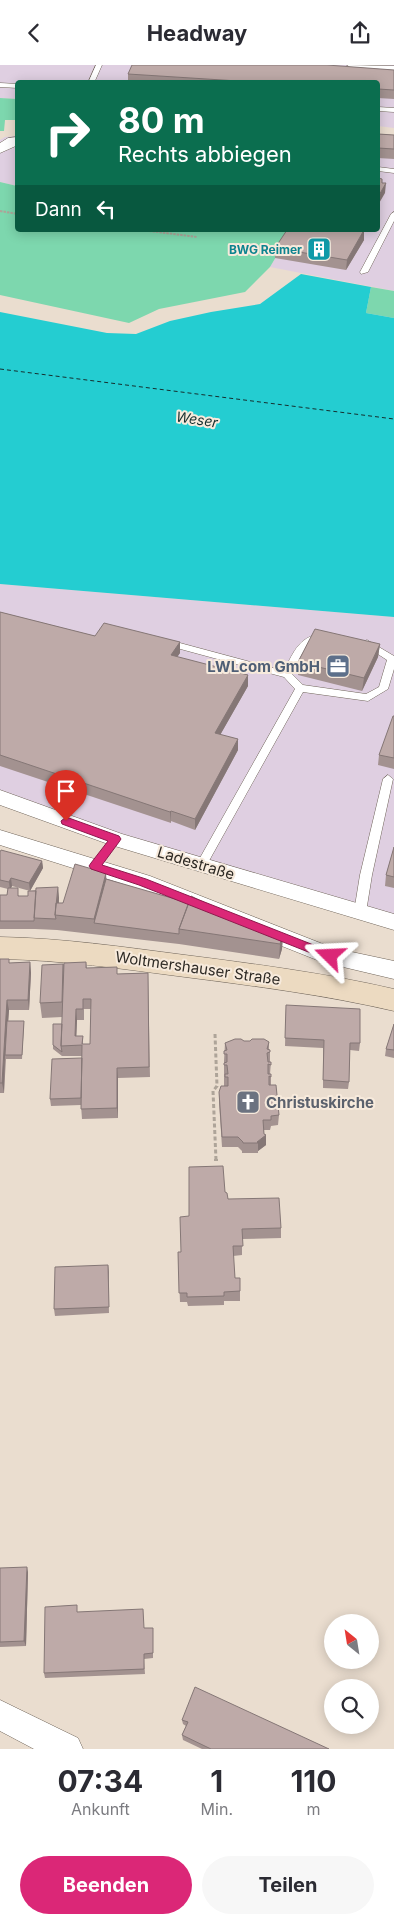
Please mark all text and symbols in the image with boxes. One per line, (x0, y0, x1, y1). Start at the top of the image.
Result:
icon: back (20, 19, 48, 47)
icon: share (346, 19, 374, 47)
text: Headway (147, 20, 247, 46)
text: 80 m (118, 99, 205, 141)
icon: right (35, 100, 100, 165)
text: Rechts abbiegen (118, 141, 292, 167)
icon: left (92, 195, 120, 223)
text: Dann (35, 198, 82, 221)
building icon: BWG Reimer (306, 236, 332, 262)
place label: BWG Reimer (229, 242, 302, 257)
water label: Weser (175, 407, 220, 431)
office icon: LWLcom GmbH (325, 653, 351, 679)
place label: LWLcom GmbH (207, 657, 320, 676)
pin (45, 770, 87, 821)
icon: arrive (52, 777, 80, 805)
street label: Ladestraße (155, 842, 237, 884)
position arrow (303, 929, 355, 981)
street label: Woltmershauser Straße (114, 947, 282, 989)
church icon: Christuskirche (235, 1089, 261, 1115)
place label: Christuskirche (266, 1093, 374, 1112)
north arrow (324, 1614, 379, 1669)
map controls (324, 1614, 379, 1734)
button: search (324, 1679, 379, 1734)
text: 07:34 (57, 1763, 143, 1799)
text: 1 (210, 1763, 223, 1799)
text: 110 (290, 1763, 337, 1799)
text: Ankunft (71, 1799, 130, 1819)
text: Min. (201, 1799, 233, 1819)
text: m (306, 1799, 320, 1819)
button: Beenden (20, 1856, 192, 1914)
button: Teilen (202, 1856, 374, 1914)

